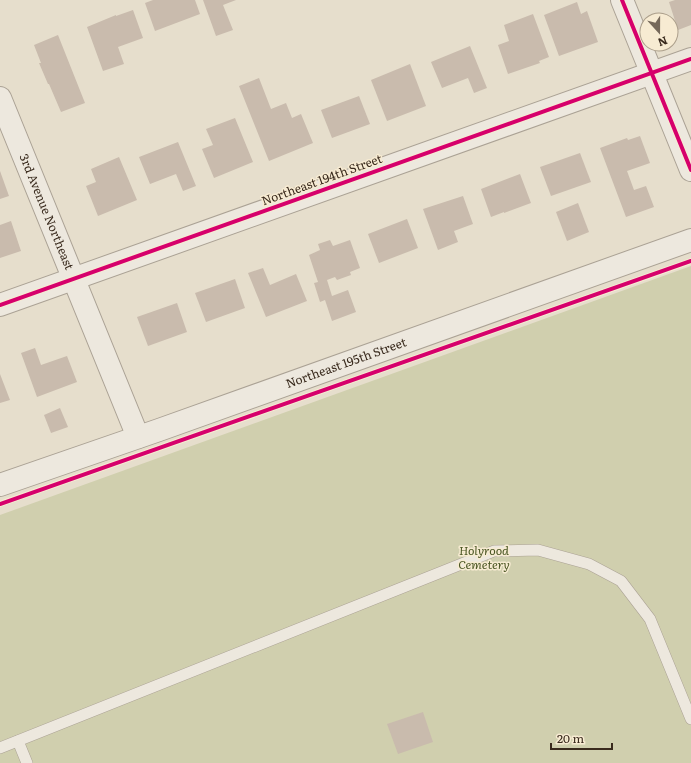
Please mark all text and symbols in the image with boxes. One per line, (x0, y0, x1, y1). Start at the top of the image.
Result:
north arrow (639, 12, 679, 52)
text: N (656, 33, 670, 51)
street label: Northeast 194th Street (259, 149, 385, 209)
street label: 3rd Avenue Northeast (16, 151, 79, 272)
street label: Northeast 195th Street (283, 332, 409, 392)
park label: Holyrood Cemetery (458, 541, 510, 573)
scale bar (551, 725, 612, 751)
text: 20 m (557, 729, 584, 747)

